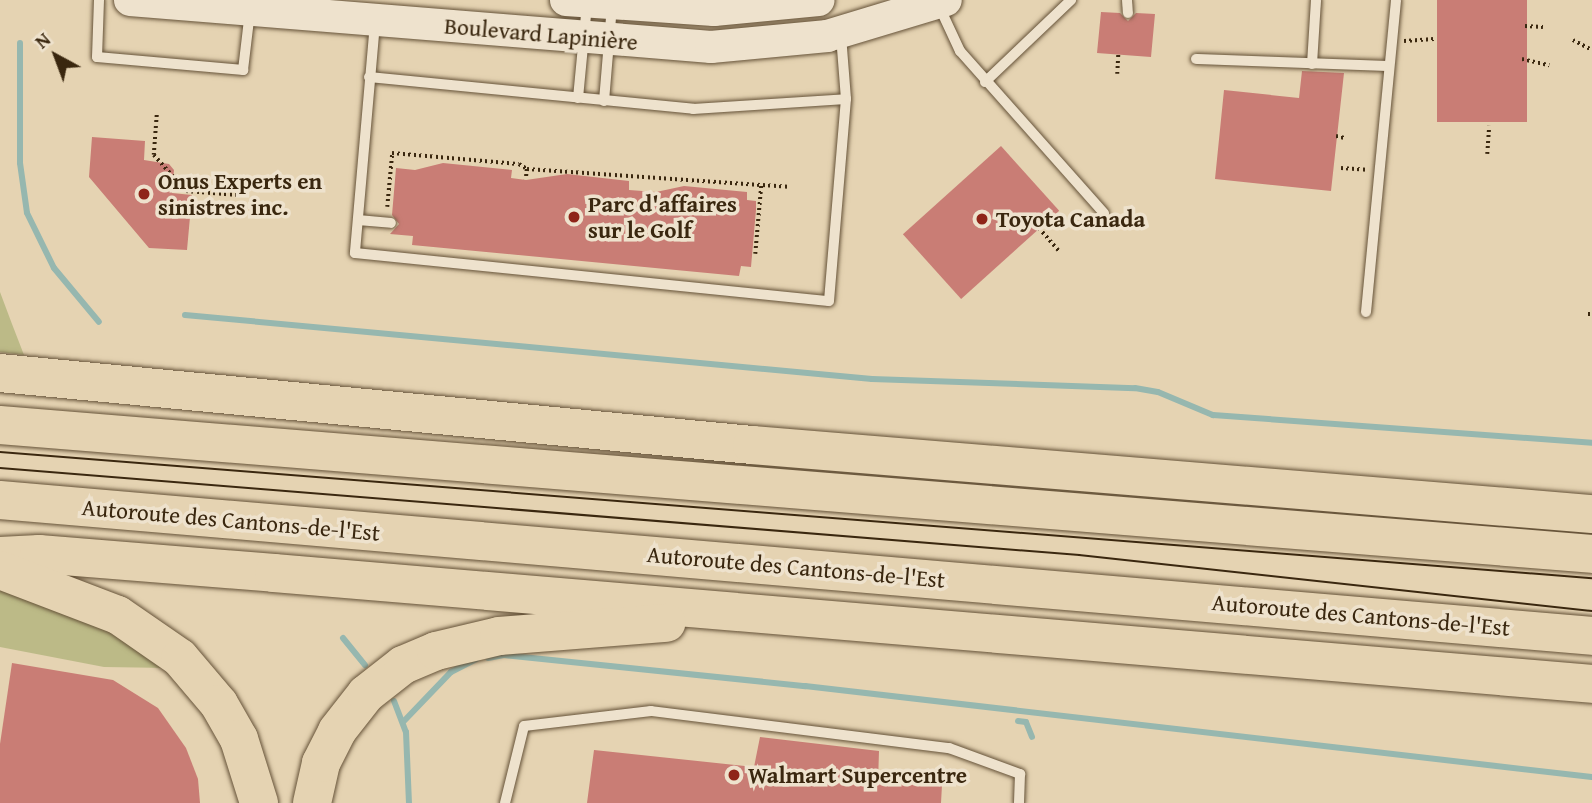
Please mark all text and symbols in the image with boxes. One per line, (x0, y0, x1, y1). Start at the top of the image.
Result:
street label: Boulevard Lapinière (443, 12, 639, 56)
north arrow (21, 21, 91, 91)
text: N (28, 25, 56, 55)
place label: Onus Experts en sinistres inc. (158, 167, 322, 221)
marker: Onus Experts en sinistres inc. (136, 186, 152, 202)
place label: Parc d'affaires sur le Golf (588, 190, 737, 244)
place label: Toyota Canada (996, 205, 1145, 233)
marker: Parc d'affaires sur le Golf (566, 209, 582, 225)
marker: Toyota Canada (974, 211, 990, 227)
street label: Autoroute des Cantons-de-l'Est (81, 493, 381, 547)
street label: Autoroute des Cantons-de-l'Est (646, 540, 946, 594)
street label: Autoroute des Cantons-de-l'Est (1211, 588, 1511, 642)
place label: Walmart Supercentre (748, 761, 967, 789)
marker: Walmart Supercentre (726, 767, 742, 783)

